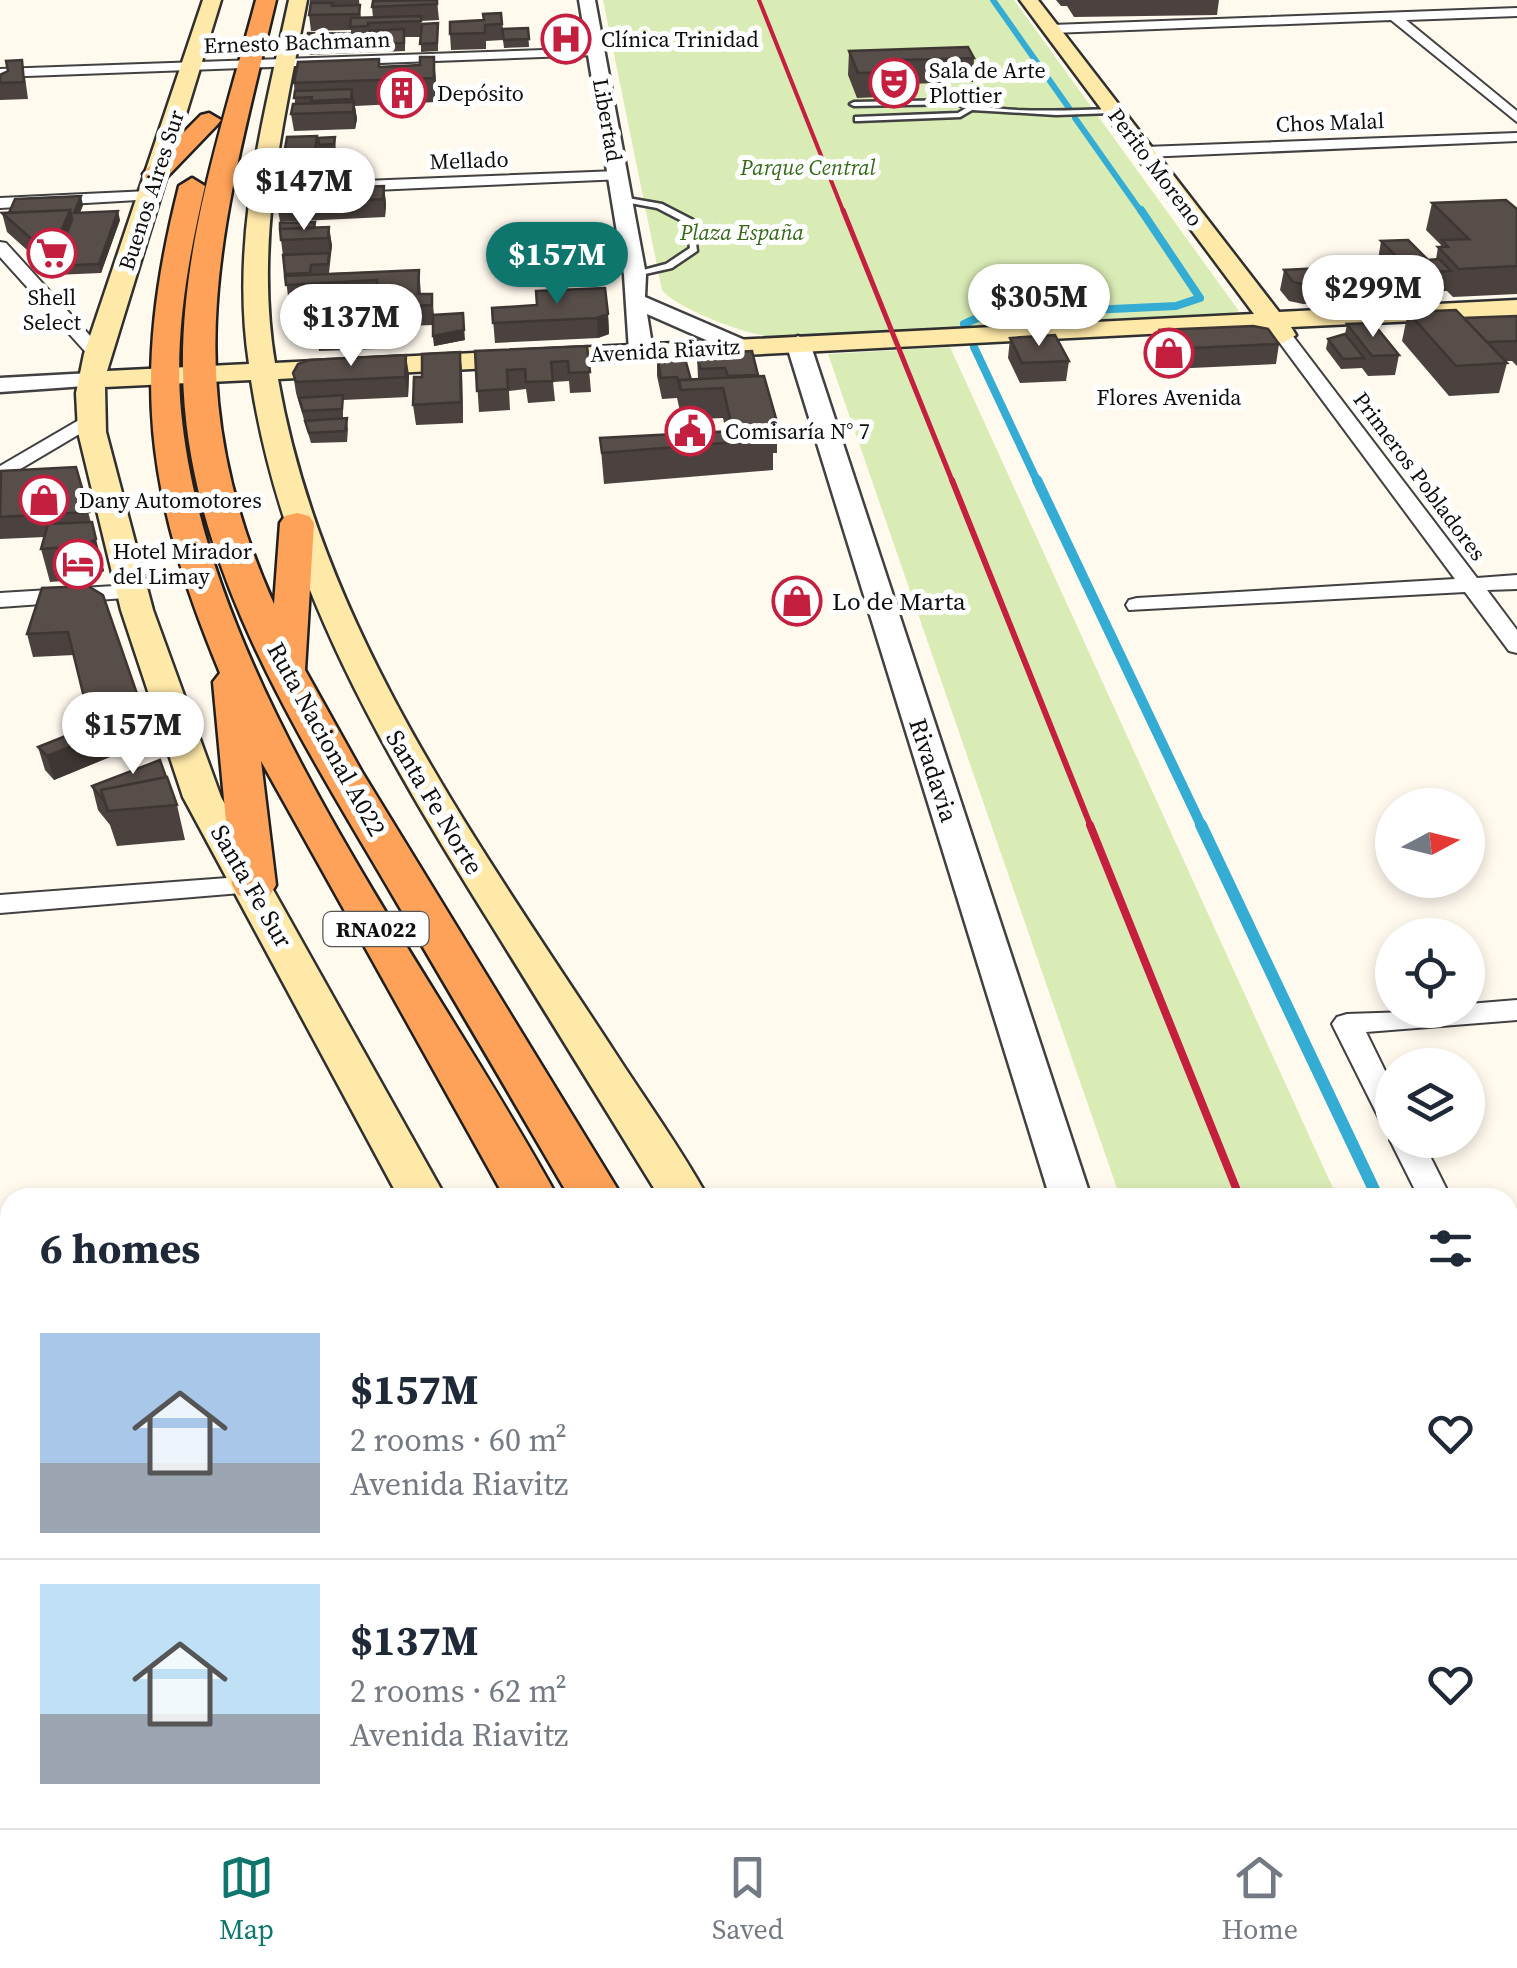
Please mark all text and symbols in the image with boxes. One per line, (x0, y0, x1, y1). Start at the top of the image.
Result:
hospital icon: Clínica Trinidad (540, 13, 592, 65)
street label: Ernesto Bachmann (203, 24, 391, 60)
place label: Clínica Trinidad (601, 24, 759, 54)
place label: Sala de Arte Plottier (929, 55, 1046, 110)
theatre icon: Sala de Arte Plottier (868, 57, 920, 109)
building icon: Depósito (376, 67, 428, 119)
street label: Libertad (586, 76, 630, 165)
place label: Depósito (437, 78, 524, 108)
street label: Perito Moreno (1102, 102, 1210, 232)
street label: Buenos Aires Sur (111, 105, 191, 274)
street label: Chos Malal (1275, 105, 1385, 139)
street label: Mellado (429, 144, 509, 176)
pin: $147M (234, 148, 374, 233)
park label: Parque Central (739, 152, 877, 182)
text: $147M (255, 158, 353, 202)
park label: Plaza España (679, 217, 805, 247)
pin: $157M (487, 222, 627, 307)
supermarket icon: Shell Select (26, 227, 78, 279)
text: $157M (508, 232, 606, 276)
pin: $299M (1303, 255, 1443, 340)
pin: $305M (969, 264, 1109, 349)
text: $299M (1324, 265, 1422, 309)
text: $305M (990, 274, 1088, 318)
place label: Shell Select (23, 282, 82, 337)
pin: $137M (281, 284, 421, 369)
text: $137M (302, 294, 400, 338)
shop icon: Flores Avenida (1143, 327, 1195, 379)
street label: Avenida Riavitz (589, 331, 741, 369)
place label: Flores Avenida (1097, 382, 1242, 412)
street label: Primeros Pobladores (1347, 385, 1493, 567)
public building icon: Comisaría N° 7 (664, 405, 716, 457)
place label: Comisaría N° 7 (725, 416, 870, 446)
shop icon: Dany Automotores (18, 474, 70, 526)
place label: Dany Automotores (79, 485, 262, 515)
place label: Hotel Mirador del Limay (113, 536, 253, 591)
hotel icon: Hotel Mirador del Limay (52, 538, 104, 590)
shop icon: Lo de Marta (771, 575, 823, 627)
place label: Lo de Marta (832, 584, 966, 618)
street label: Ruta Nacional A022 (260, 636, 394, 842)
pin: $157M (63, 692, 203, 777)
text: $157M (84, 702, 182, 746)
street label: Rivadavia (901, 714, 967, 827)
street label: Santa Fe Norte (378, 723, 492, 881)
north arrow (1375, 788, 1485, 898)
map controls (1375, 788, 1485, 1158)
street label: Santa Fe Sur (203, 818, 301, 954)
road number: RNA022 (324, 912, 428, 946)
button: locate (1375, 918, 1485, 1028)
button: layers (1375, 1048, 1485, 1158)
text: 6 homes (40, 1219, 200, 1277)
icon: filters (1423, 1221, 1478, 1276)
text: $157M (350, 1360, 479, 1418)
icon: home (120, 1373, 240, 1493)
icon: heart (1423, 1406, 1478, 1461)
text: 2 rooms · 60 m² (350, 1418, 567, 1462)
text: Avenida Riavitz (350, 1462, 568, 1506)
text: $137M (350, 1611, 479, 1669)
icon: home (120, 1624, 240, 1744)
icon: heart (1423, 1657, 1478, 1712)
text: 2 rooms · 62 m² (350, 1669, 567, 1713)
text: Avenida Riavitz (350, 1713, 568, 1757)
tab: Map (219, 1850, 274, 1948)
tab: Saved (712, 1850, 784, 1948)
tab: Home (1222, 1850, 1298, 1948)

